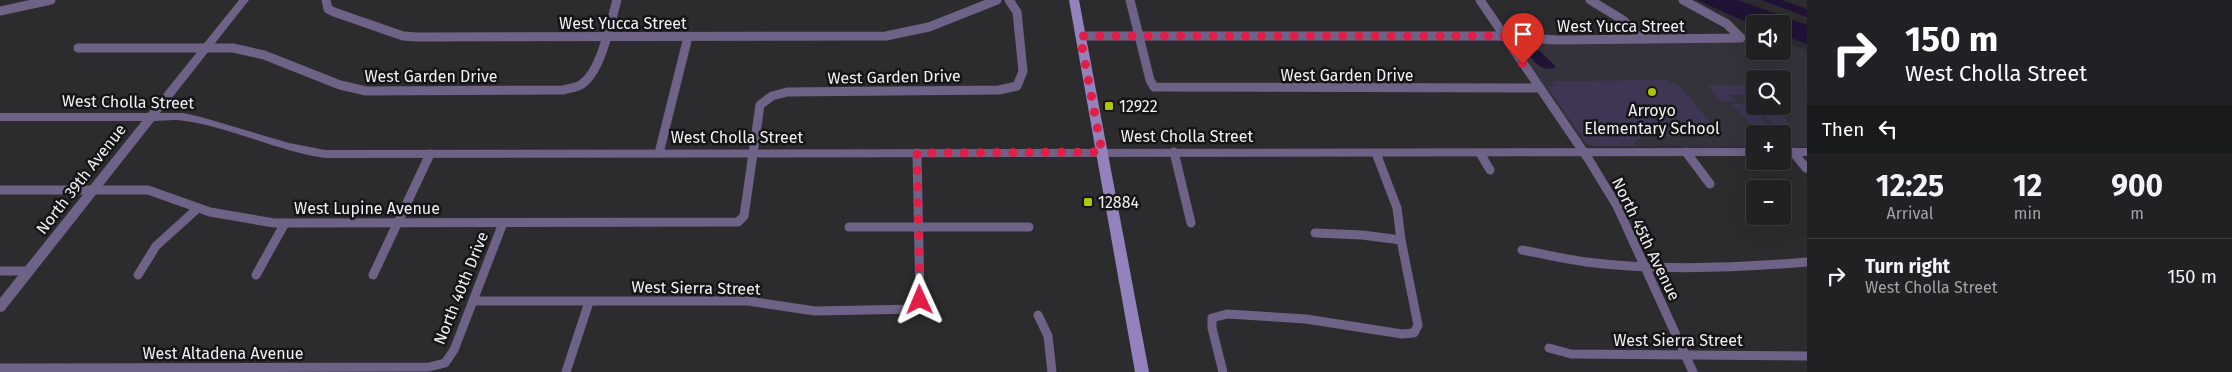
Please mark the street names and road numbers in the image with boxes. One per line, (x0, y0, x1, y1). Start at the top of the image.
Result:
street label: West Yucca Street (559, 14, 687, 33)
street label: West Yucca Street (1557, 17, 1685, 36)
street label: West Garden Drive (827, 66, 961, 88)
street label: West Garden Drive (1280, 66, 1414, 85)
street label: West Garden Drive (364, 67, 498, 86)
street label: West Cholla Street (62, 91, 195, 113)
street label: North 39th Avenue (32, 120, 130, 238)
street label: West Cholla Street (1121, 127, 1253, 146)
street label: West Cholla Street (671, 128, 803, 147)
street label: North 45th Avenue (1608, 174, 1684, 304)
street label: West Lupine Avenue (294, 199, 440, 218)
street label: North 40th Drive (430, 229, 492, 347)
street label: West Sierra Street (631, 277, 761, 299)
street label: West Sierra Street (1613, 331, 1743, 350)
street label: West Altadena Avenue (142, 344, 304, 363)

